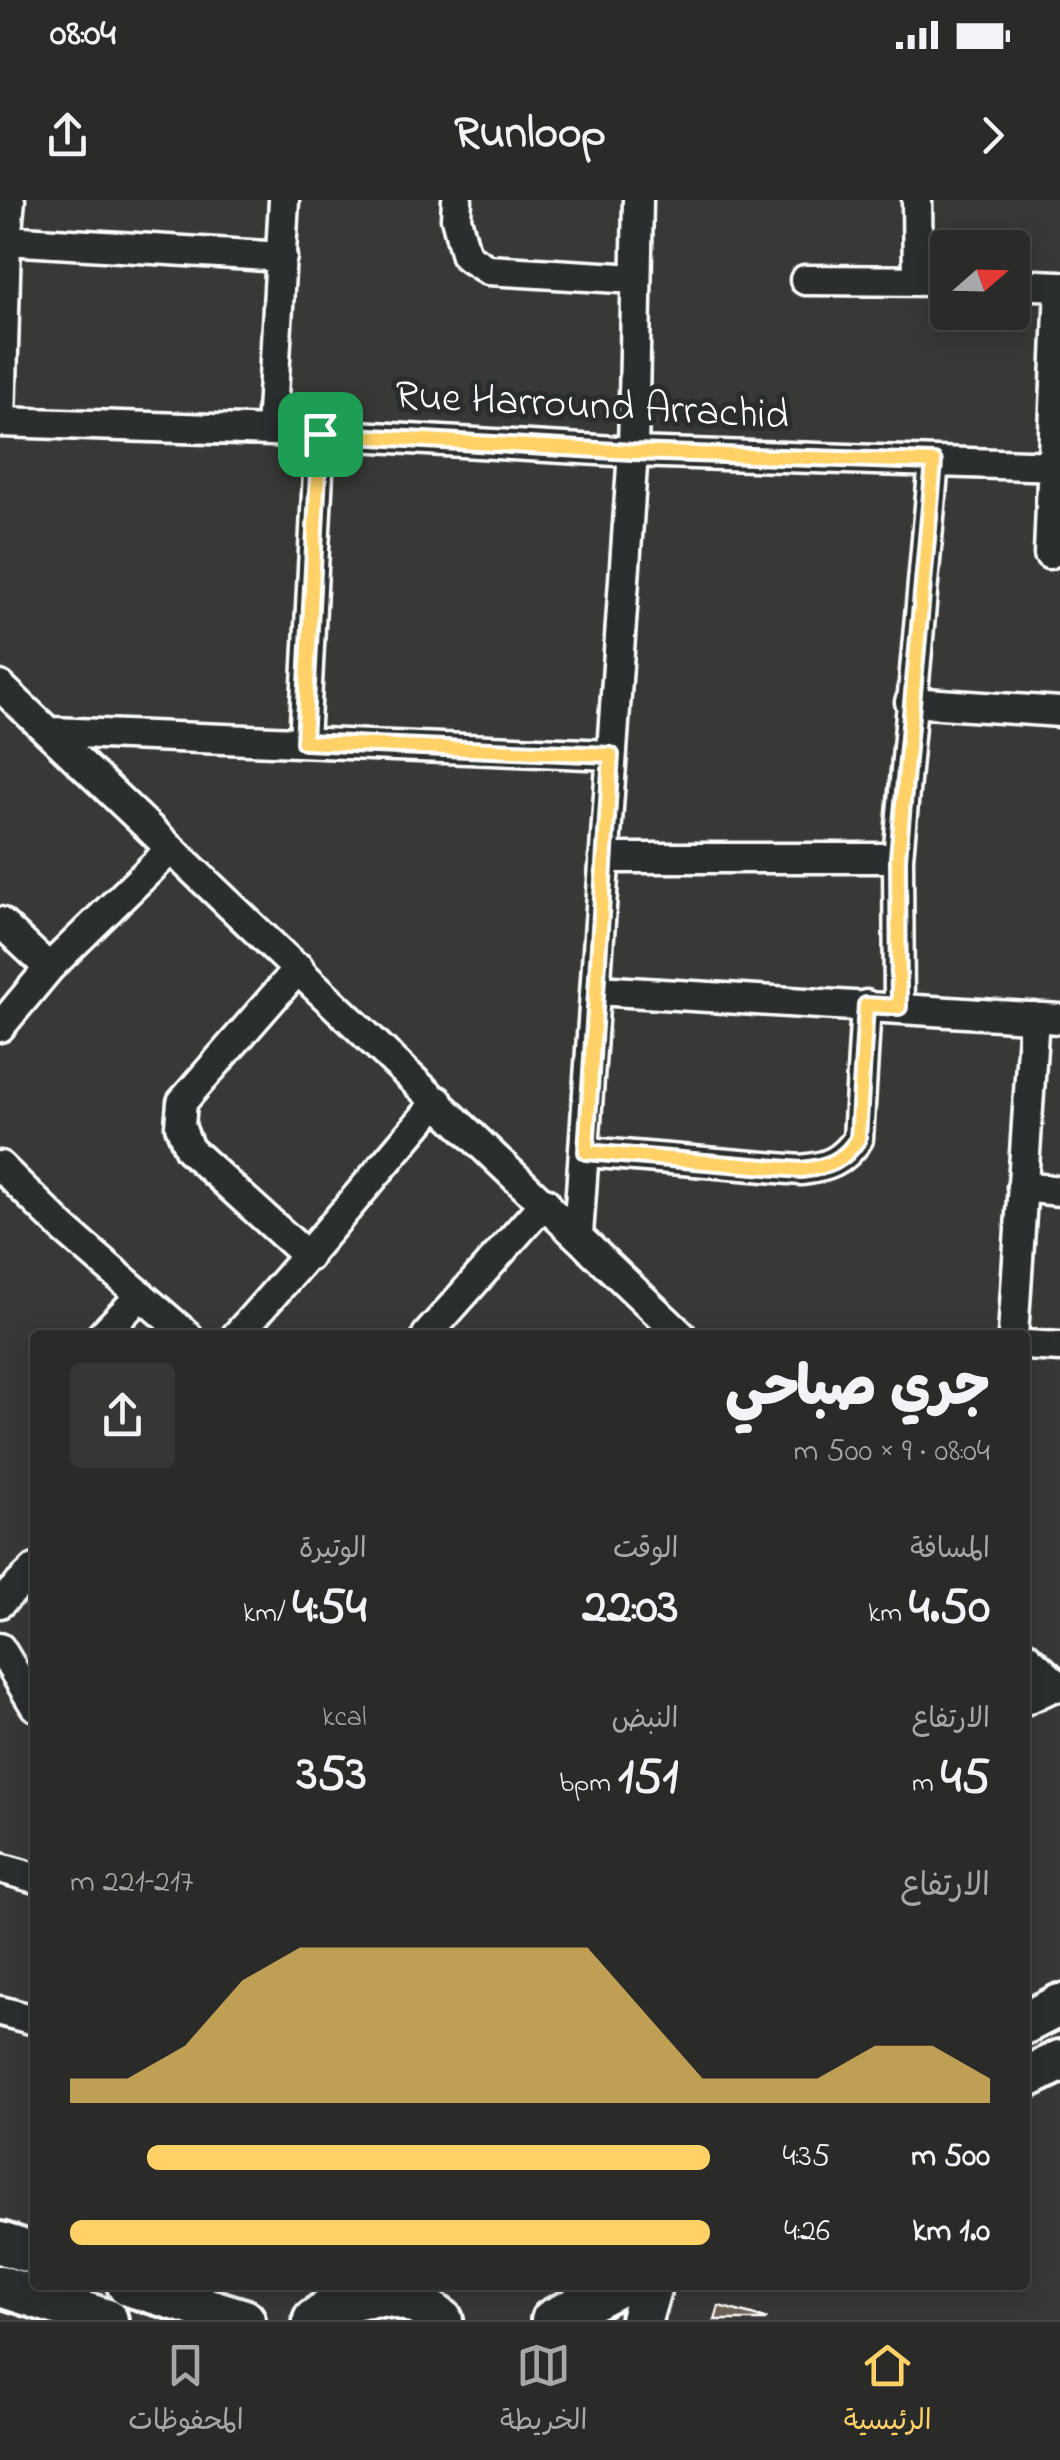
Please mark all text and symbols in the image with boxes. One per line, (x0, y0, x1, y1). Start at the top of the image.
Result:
text: 08:04 (50, 7, 116, 63)
text: Runloop (454, 102, 606, 168)
icon: share (40, 108, 95, 163)
icon: forward (965, 108, 1020, 163)
north arrow (930, 230, 1030, 330)
map controls (930, 230, 1030, 330)
street label: Rue Harround Arrachid (393, 366, 791, 448)
pin (278, 392, 363, 477)
icon: arrive (293, 407, 348, 462)
text: جري صباحي (725, 1351, 990, 1431)
button: share (70, 1363, 175, 1468)
text: 08:04 · 9 × 500 m (794, 1429, 990, 1476)
text: الوتيرة (299, 1530, 367, 1571)
text: الوقت (613, 1530, 678, 1571)
text: المسافة (910, 1530, 990, 1571)
text: 4:54 (293, 1572, 367, 1645)
text: 22:03 (582, 1572, 678, 1645)
text: 4.50 (909, 1572, 990, 1645)
text: /km (243, 1594, 293, 1635)
text: km (868, 1594, 909, 1635)
text: kcal (322, 1698, 367, 1739)
text: النبض (611, 1700, 678, 1741)
text: الارتفاع (911, 1700, 990, 1741)
text: 353 (297, 1739, 367, 1812)
text: 151 (618, 1742, 678, 1815)
text: 45 (941, 1742, 990, 1815)
text: bpm (559, 1764, 618, 1805)
text: m (912, 1764, 941, 1805)
text: 217–221 m (70, 1860, 193, 1907)
text: الارتفاع (900, 1864, 990, 1911)
text: 4:35 (783, 2134, 830, 2181)
text: 500 m (911, 2134, 990, 2181)
text: 4:26 (784, 2209, 830, 2256)
text: 1.0 km (913, 2209, 990, 2256)
tab: المحفوظات (128, 2338, 244, 2444)
tab: الخريطة (500, 2338, 587, 2444)
tab: الرئيسية (844, 2338, 932, 2444)

